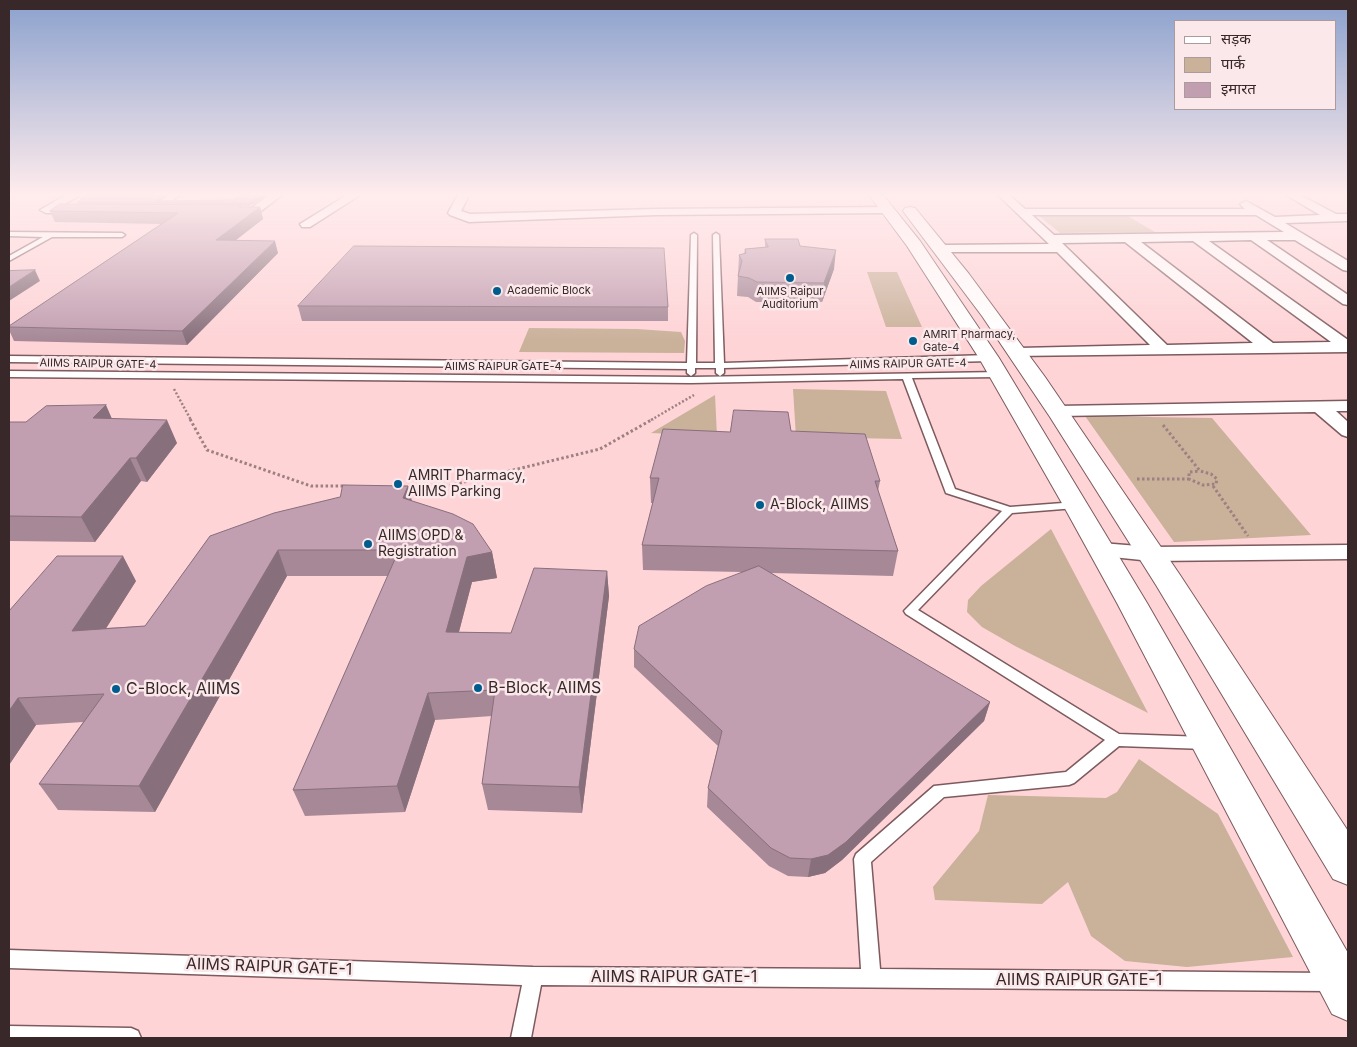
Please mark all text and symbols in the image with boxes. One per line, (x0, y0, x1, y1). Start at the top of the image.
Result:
legend (1174, 20, 1337, 110)
text: सड़क (1221, 29, 1251, 48)
text: पार्क (1221, 54, 1245, 73)
text: इमारत (1221, 79, 1256, 98)
marker: AIIMS Raipur Auditorium (784, 272, 796, 284)
place label: Academic Block (507, 284, 591, 298)
marker: Academic Block (491, 285, 503, 297)
place label: AIIMS Raipur Auditorium (757, 285, 823, 311)
place label: AMRIT Pharmacy, Gate-4 (923, 328, 1016, 354)
marker: AMRIT Pharmacy, Gate-4 (907, 335, 919, 347)
street label: AIIMS RAIPUR GATE-4 (39, 356, 157, 372)
street label: AIIMS RAIPUR GATE-4 (849, 356, 967, 372)
street label: AIIMS RAIPUR GATE-4 (444, 360, 562, 374)
place label: AMRIT Pharmacy, AIIMS Parking (408, 468, 526, 501)
marker: AMRIT Pharmacy, AIIMS Parking (392, 478, 404, 490)
place label: A-Block, AIIMS (770, 497, 869, 513)
marker: A-Block, AIIMS (754, 499, 766, 511)
place label: AIIMS OPD & Registration (378, 528, 463, 560)
marker: AIIMS OPD & Registration (362, 538, 374, 550)
place label: B-Block, AIIMS (488, 678, 601, 698)
place label: C-Block, AIIMS (126, 679, 240, 699)
marker: B-Block, AIIMS (472, 682, 484, 694)
marker: C-Block, AIIMS (110, 683, 122, 695)
street label: AIIMS RAIPUR GATE-1 (185, 955, 353, 979)
street label: AIIMS RAIPUR GATE-1 (591, 967, 757, 987)
street label: AIIMS RAIPUR GATE-1 (996, 970, 1162, 990)

